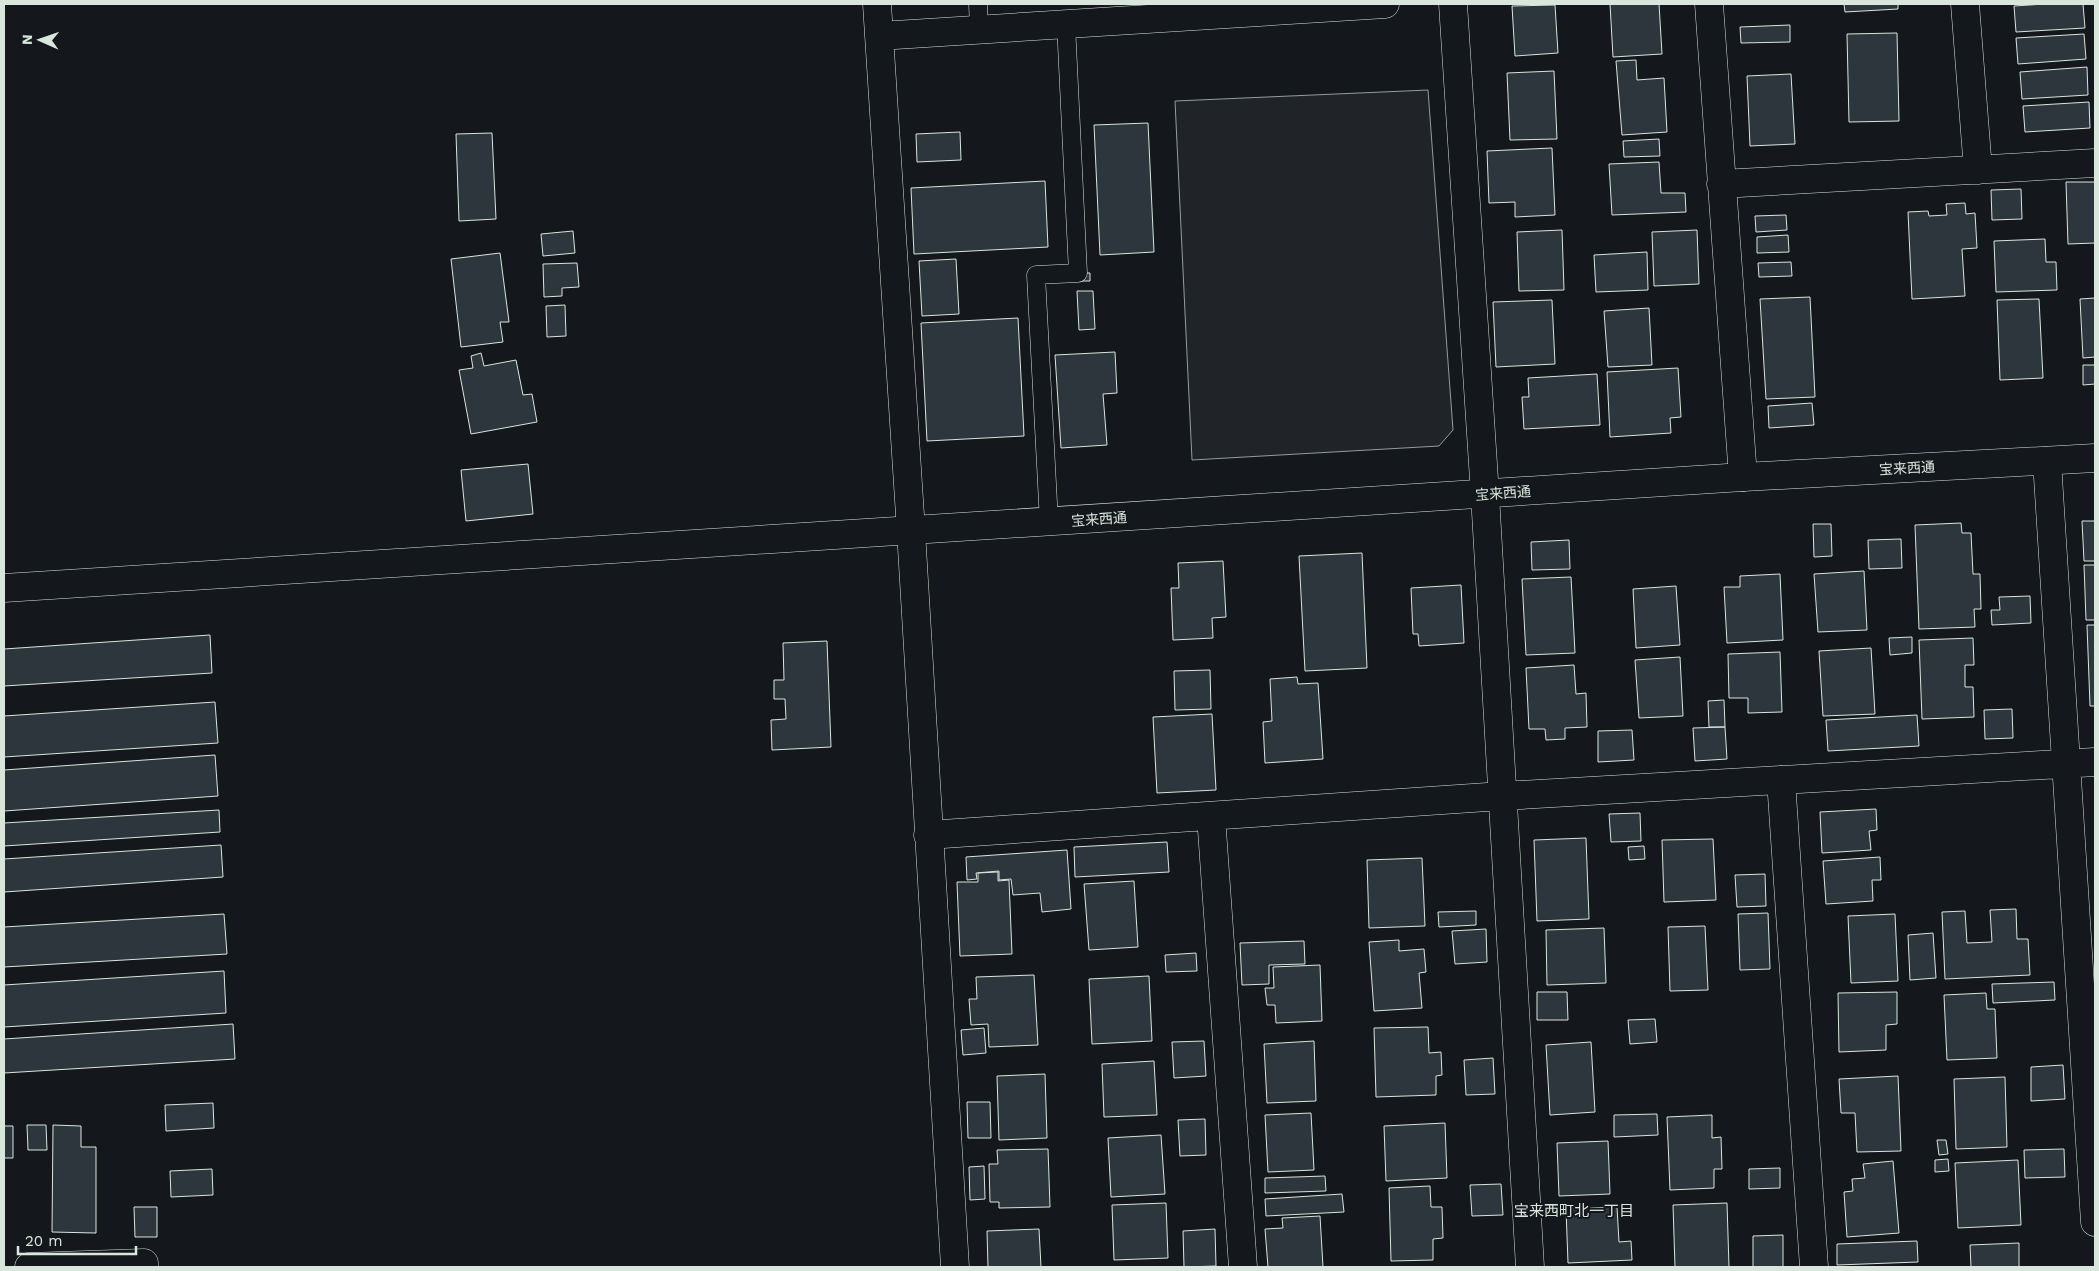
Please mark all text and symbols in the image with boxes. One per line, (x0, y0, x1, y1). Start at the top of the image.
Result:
north arrow (15, 15, 65, 65)
text: N (19, 34, 35, 45)
street label: 宝来西通 (1879, 459, 1935, 477)
street label: 宝来西通 (1475, 483, 1531, 503)
street label: 宝来西通 (1071, 509, 1127, 529)
district label: 宝来西町北一丁目 (1514, 1202, 1634, 1220)
scale bar (18, 1224, 135, 1256)
text: 20 m (25, 1232, 63, 1250)

